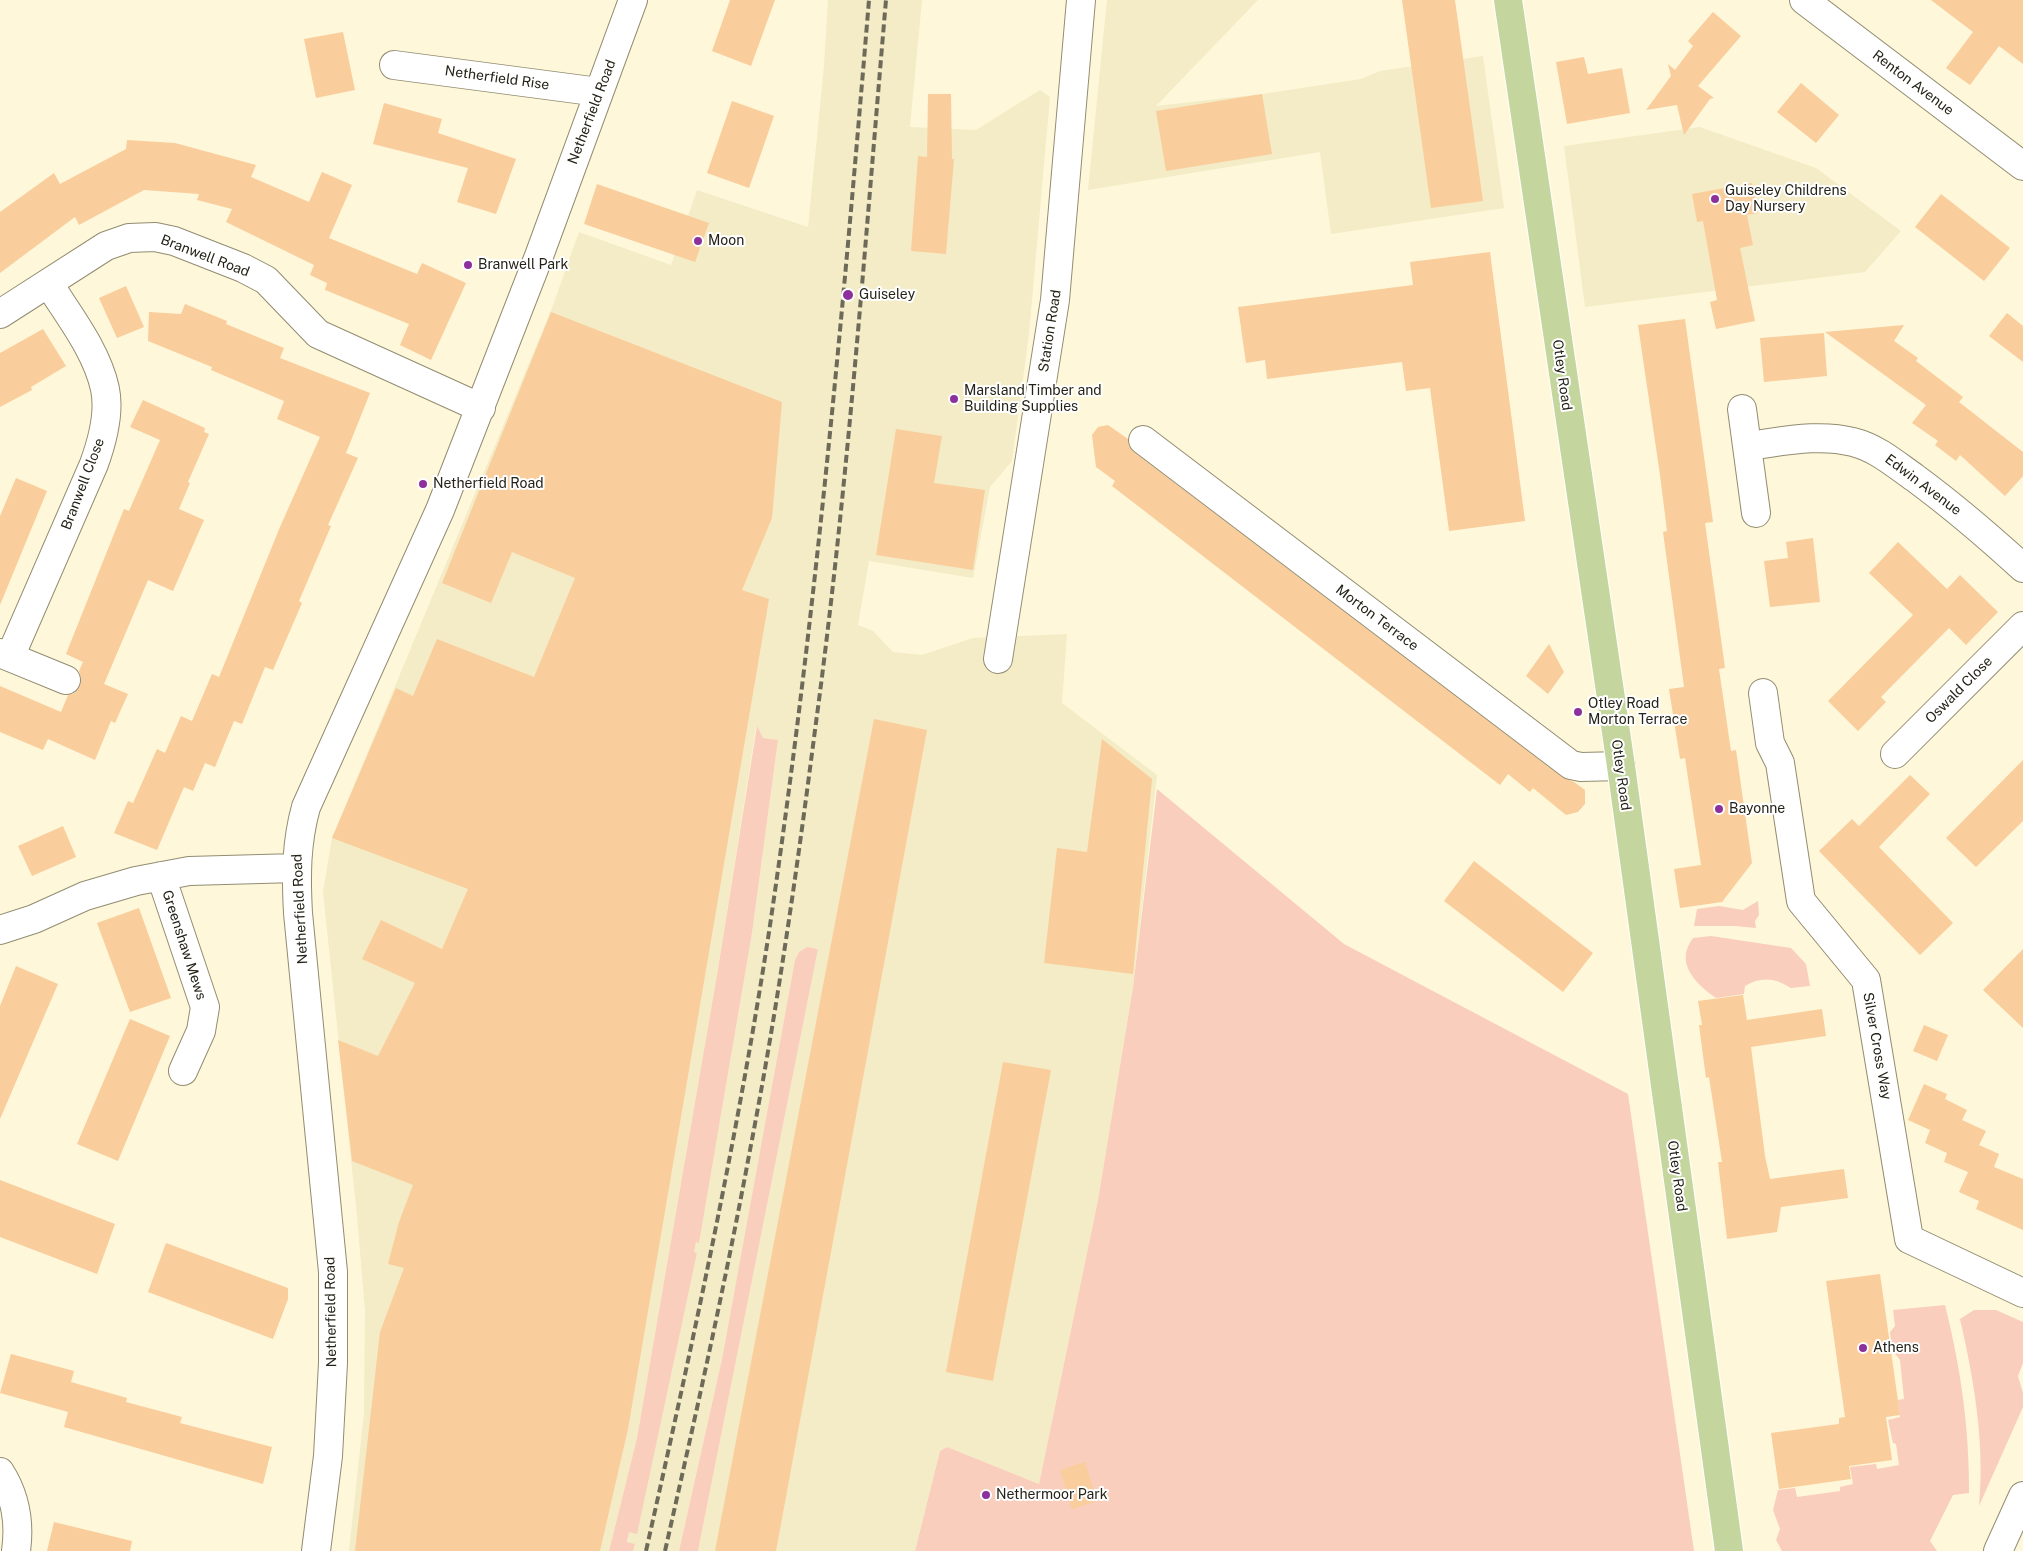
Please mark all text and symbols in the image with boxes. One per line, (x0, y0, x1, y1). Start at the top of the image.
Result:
street label: Renton Avenue (1869, 47, 1957, 119)
street label: Netherfield Road (564, 57, 620, 167)
street label: Netherfield Rise (444, 62, 550, 94)
place label: Guiseley Childrens Day Nursery (1725, 183, 1847, 216)
marker: Guiseley Childrens Day Nursery (1709, 193, 1721, 205)
street label: Branwell Road (158, 231, 252, 281)
place label: Moon (708, 233, 744, 249)
marker: Moon (692, 235, 704, 247)
place label: Branwell Park (478, 257, 568, 273)
marker: Branwell Park (462, 259, 474, 271)
place label: Guiseley (859, 287, 915, 303)
marker: Guiseley (841, 288, 855, 302)
street label: Station Road (1035, 288, 1065, 374)
street label: Otley Road (1549, 338, 1575, 412)
place label: Marsland Timber and Building Supplies (964, 383, 1102, 416)
marker: Marsland Timber and Building Supplies (948, 393, 960, 405)
street label: Branwell Close (58, 436, 108, 532)
street label: Edwin Avenue (1882, 451, 1964, 519)
place label: Netherfield Road (433, 476, 544, 492)
marker: Netherfield Road (417, 478, 429, 490)
street label: Morton Terrace (1332, 581, 1422, 655)
street label: Oswald Close (1922, 653, 1996, 727)
place label: Otley Road Morton Terrace (1588, 696, 1687, 729)
marker: Otley Road Morton Terrace (1572, 706, 1584, 718)
street label: Otley Road (1608, 738, 1634, 812)
place label: Bayonne (1729, 801, 1785, 817)
marker: Bayonne (1713, 803, 1725, 815)
street label: Netherfield Road (289, 853, 311, 965)
street label: Greenshaw Mews (158, 888, 210, 1002)
street label: Silver Cross Way (1859, 991, 1895, 1101)
street label: Otley Road (1664, 1139, 1690, 1213)
street label: Netherfield Road (322, 1257, 340, 1367)
place label: Athens (1873, 1340, 1919, 1356)
marker: Athens (1857, 1342, 1869, 1354)
place label: Nethermoor Park (996, 1487, 1108, 1503)
marker: Nethermoor Park (980, 1489, 992, 1501)

